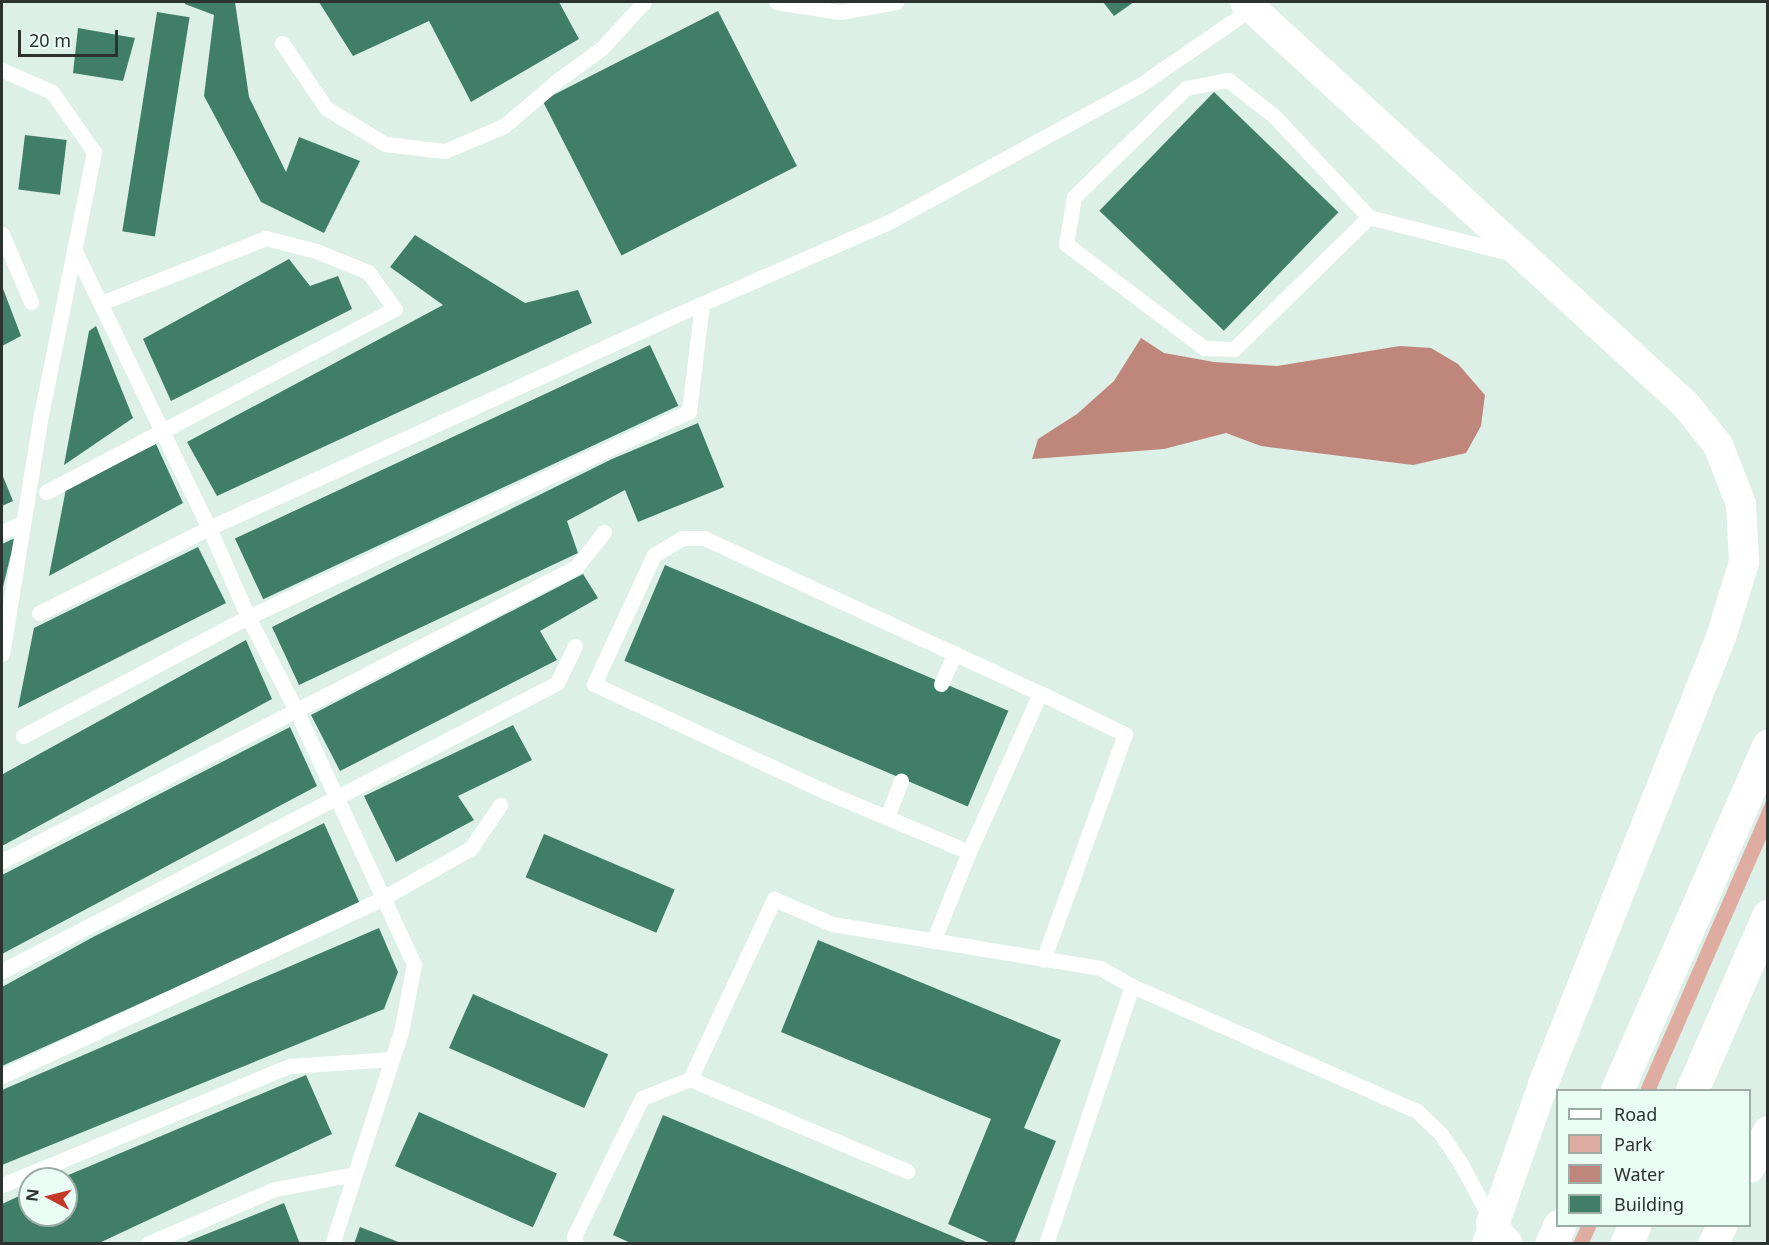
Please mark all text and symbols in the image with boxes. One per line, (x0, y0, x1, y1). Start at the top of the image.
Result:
scale bar (21, 18, 122, 56)
text: 20 m (29, 28, 71, 52)
legend (1556, 1089, 1751, 1227)
text: Road (1614, 1102, 1657, 1126)
text: Park (1614, 1132, 1652, 1156)
text: Water (1614, 1162, 1665, 1186)
north arrow (18, 1167, 78, 1227)
text: N (20, 1187, 44, 1203)
text: Building (1614, 1192, 1684, 1216)

